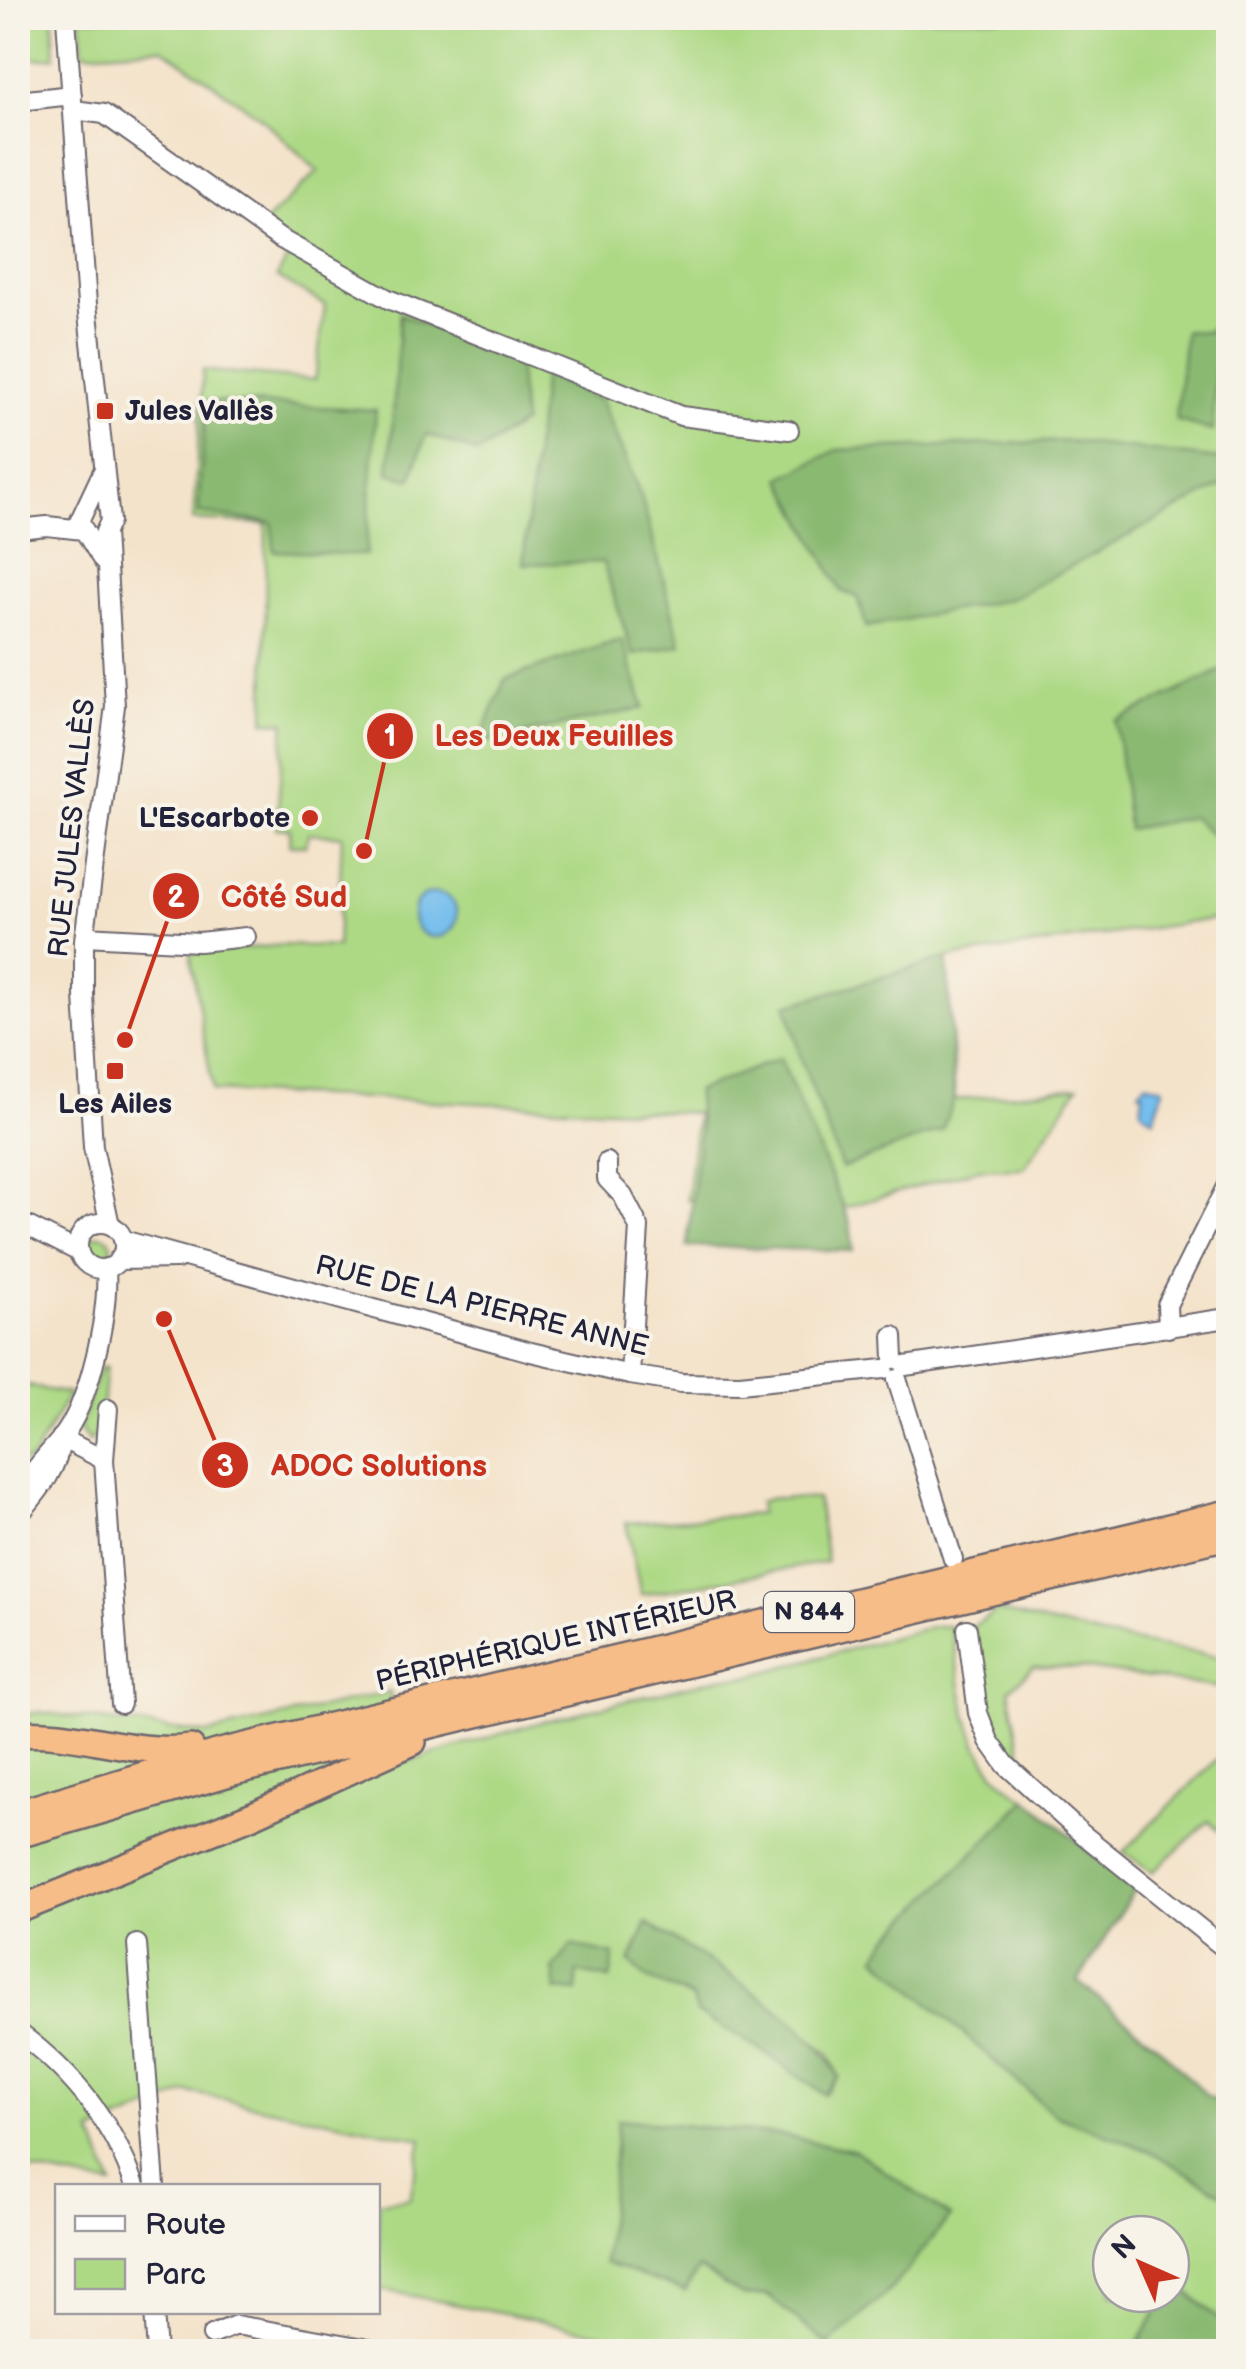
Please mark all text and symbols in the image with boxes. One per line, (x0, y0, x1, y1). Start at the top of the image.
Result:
place label: Jules Vallès (125, 395, 274, 428)
marker: Jules Vallès (94, 400, 116, 422)
street label: RUE JULES VALLÈS (41, 697, 102, 959)
callout: Les Deux Feuilles (365, 706, 694, 766)
text: 1 (384, 719, 396, 755)
text: Les Deux Feuilles (435, 719, 673, 755)
place label: L'Escarbote (139, 802, 290, 835)
marker: L'Escarbote (299, 807, 321, 829)
callout: Côté Sud (151, 866, 367, 926)
text: 2 (167, 880, 185, 916)
text: Côté Sud (221, 880, 347, 916)
marker: Les Ailes (104, 1060, 126, 1082)
place label: Les Ailes (58, 1088, 172, 1121)
street label: RUE DE LA PIERRE ANNE (312, 1249, 652, 1363)
callout: ADOC Solutions (200, 1435, 507, 1495)
text: 3 (216, 1449, 234, 1485)
text: ADOC Solutions (270, 1449, 487, 1485)
street label: PÉRIPHÉRIQUE INTÉRIEUR (372, 1582, 739, 1699)
road number: N 844 (764, 1592, 854, 1632)
legend (55, 2184, 380, 2314)
text: Route (145, 2207, 226, 2243)
north arrow (1091, 2214, 1191, 2314)
text: N (1105, 2228, 1143, 2266)
text: Parc (145, 2257, 206, 2293)

